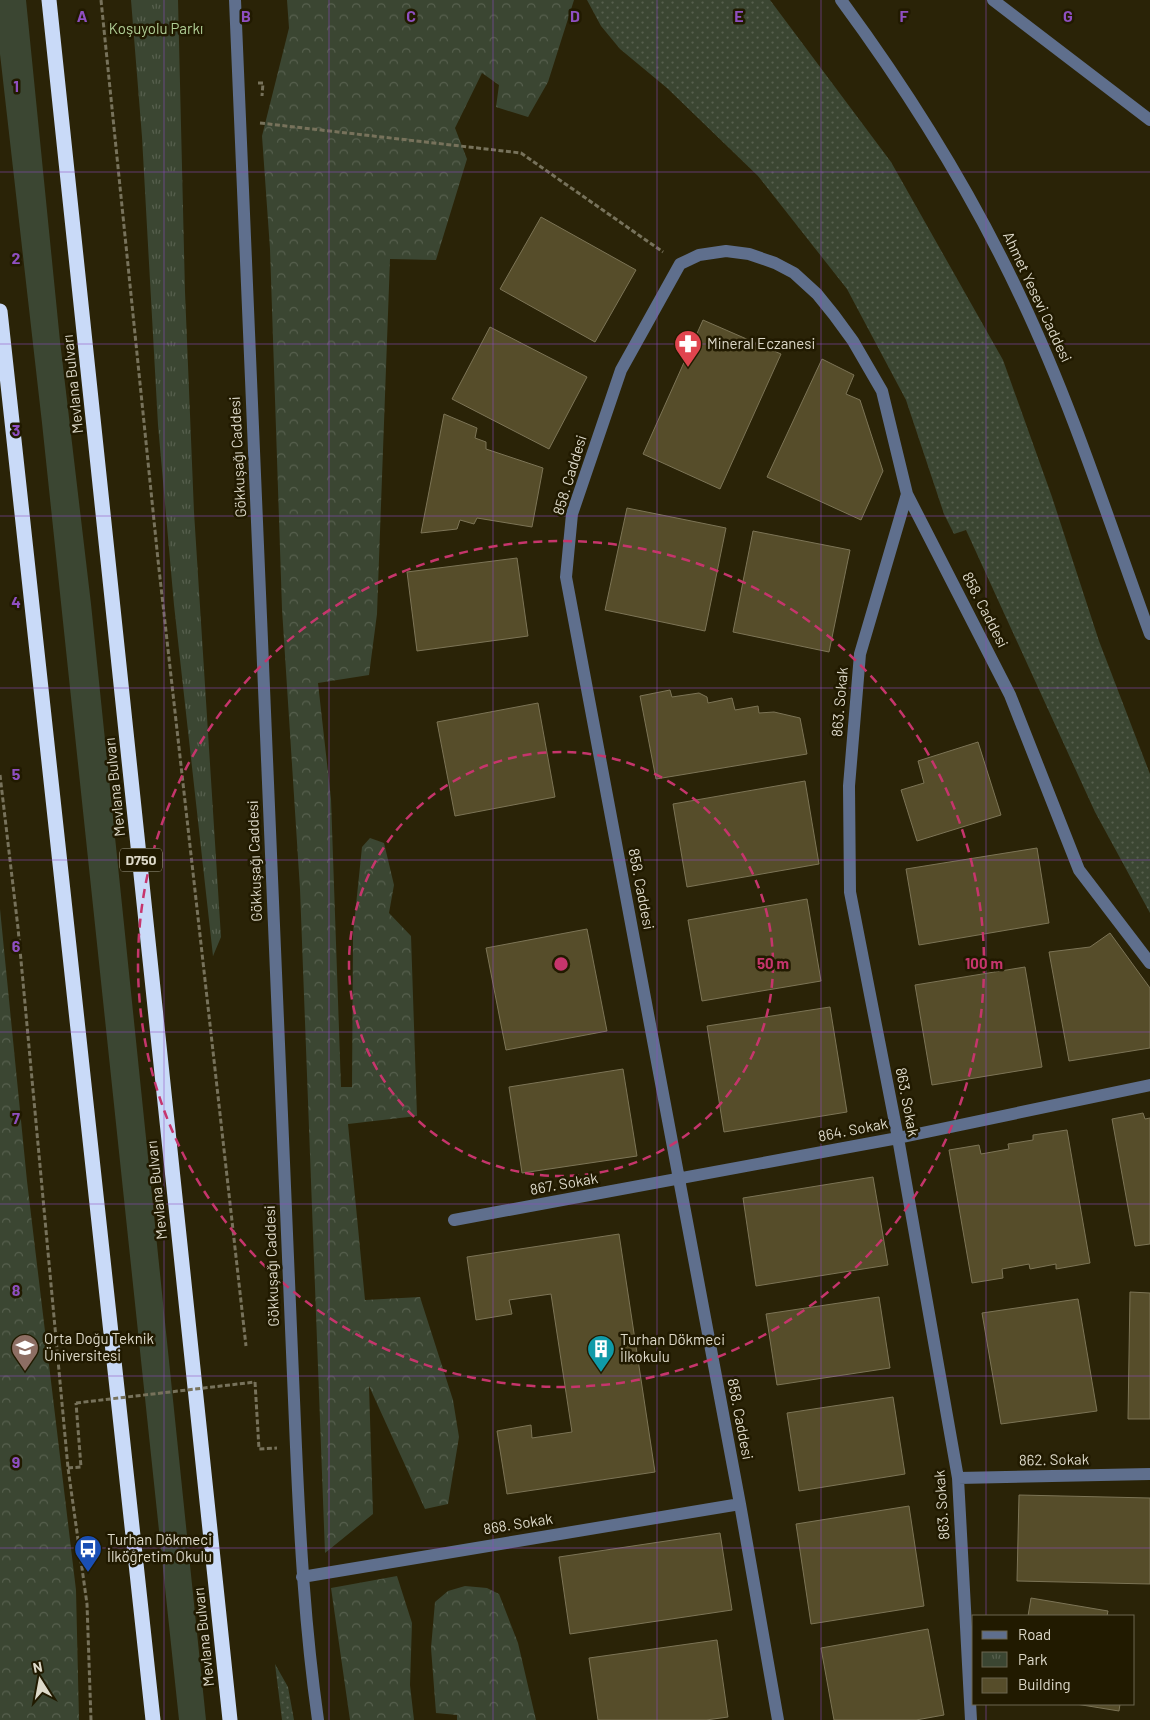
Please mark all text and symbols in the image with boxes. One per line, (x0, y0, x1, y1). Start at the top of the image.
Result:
text: A (77, 6, 88, 25)
text: B (241, 6, 251, 25)
text: C (406, 6, 416, 25)
text: D (570, 6, 580, 25)
text: E (734, 6, 744, 25)
text: F (900, 6, 909, 25)
text: G (1063, 6, 1073, 25)
park label: Koşuyolu Parkı (109, 19, 203, 37)
text: 1 (13, 76, 19, 95)
street label: Ahmet Yesevi Caddesi (1000, 228, 1076, 365)
text: 2 (12, 248, 21, 267)
pharmacy icon: Mineral Eczanesi (673, 329, 703, 368)
street label: Mevlana Bulvarı (58, 334, 86, 435)
place label: Mineral Eczanesi (707, 334, 815, 352)
street label: Gökkuşağı Caddesi (225, 396, 249, 518)
text: 3 (12, 420, 20, 439)
street label: 858. Caddesi (548, 433, 590, 517)
street label: 858. Caddesi (959, 569, 1013, 650)
text: 4 (11, 592, 21, 611)
street label: 863. Sokak (827, 666, 851, 738)
street label: Mevlana Bulvarı (100, 737, 128, 838)
text: 5 (12, 764, 21, 783)
street label: Gökkuşağı Caddesi (243, 800, 265, 922)
street label: 858. Caddesi (625, 847, 659, 931)
road number: D750 (120, 848, 162, 872)
text: 6 (12, 936, 21, 955)
text: 50 m (757, 954, 789, 972)
text: 100 m (965, 954, 1003, 972)
centre of rings (552, 955, 570, 973)
street label: 863. Sokak (892, 1066, 924, 1138)
text: 7 (12, 1108, 20, 1127)
street label: 864. Sokak (816, 1113, 890, 1145)
street label: Mevlana Bulvarı (142, 1140, 170, 1241)
street label: 867. Sokak (528, 1168, 600, 1198)
street label: Gökkuşağı Caddesi (260, 1205, 282, 1327)
text: 8 (12, 1280, 21, 1299)
place label: Orta Doğu Teknik Üniversitesi (44, 1329, 155, 1364)
place label: Turhan Dökmeci İlkokulu (620, 1330, 725, 1365)
school or university icon: Orta Doğu Teknik Üniversitesi (10, 1333, 40, 1372)
building icon: Turhan Dökmeci İlkokulu (586, 1334, 616, 1373)
street label: 858. Caddesi (724, 1377, 758, 1461)
street label: 862. Sokak (1019, 1449, 1090, 1469)
text: 9 (12, 1452, 20, 1471)
street label: 863. Sokak (930, 1469, 952, 1541)
street label: 868. Sokak (482, 1509, 554, 1537)
place label: Turhan Dökmeci İlköğretim Okulu (107, 1530, 212, 1565)
bus stop icon: Turhan Dökmeci İlköğretim Okulu (73, 1534, 103, 1573)
street label: Mevlana Bulvarı (189, 1587, 217, 1688)
legend (972, 1615, 1135, 1705)
text: Road (1018, 1625, 1051, 1643)
text: Park (1018, 1650, 1048, 1668)
north arrow (15, 1655, 65, 1705)
text: N (31, 1658, 44, 1676)
text: Building (1018, 1675, 1071, 1693)

